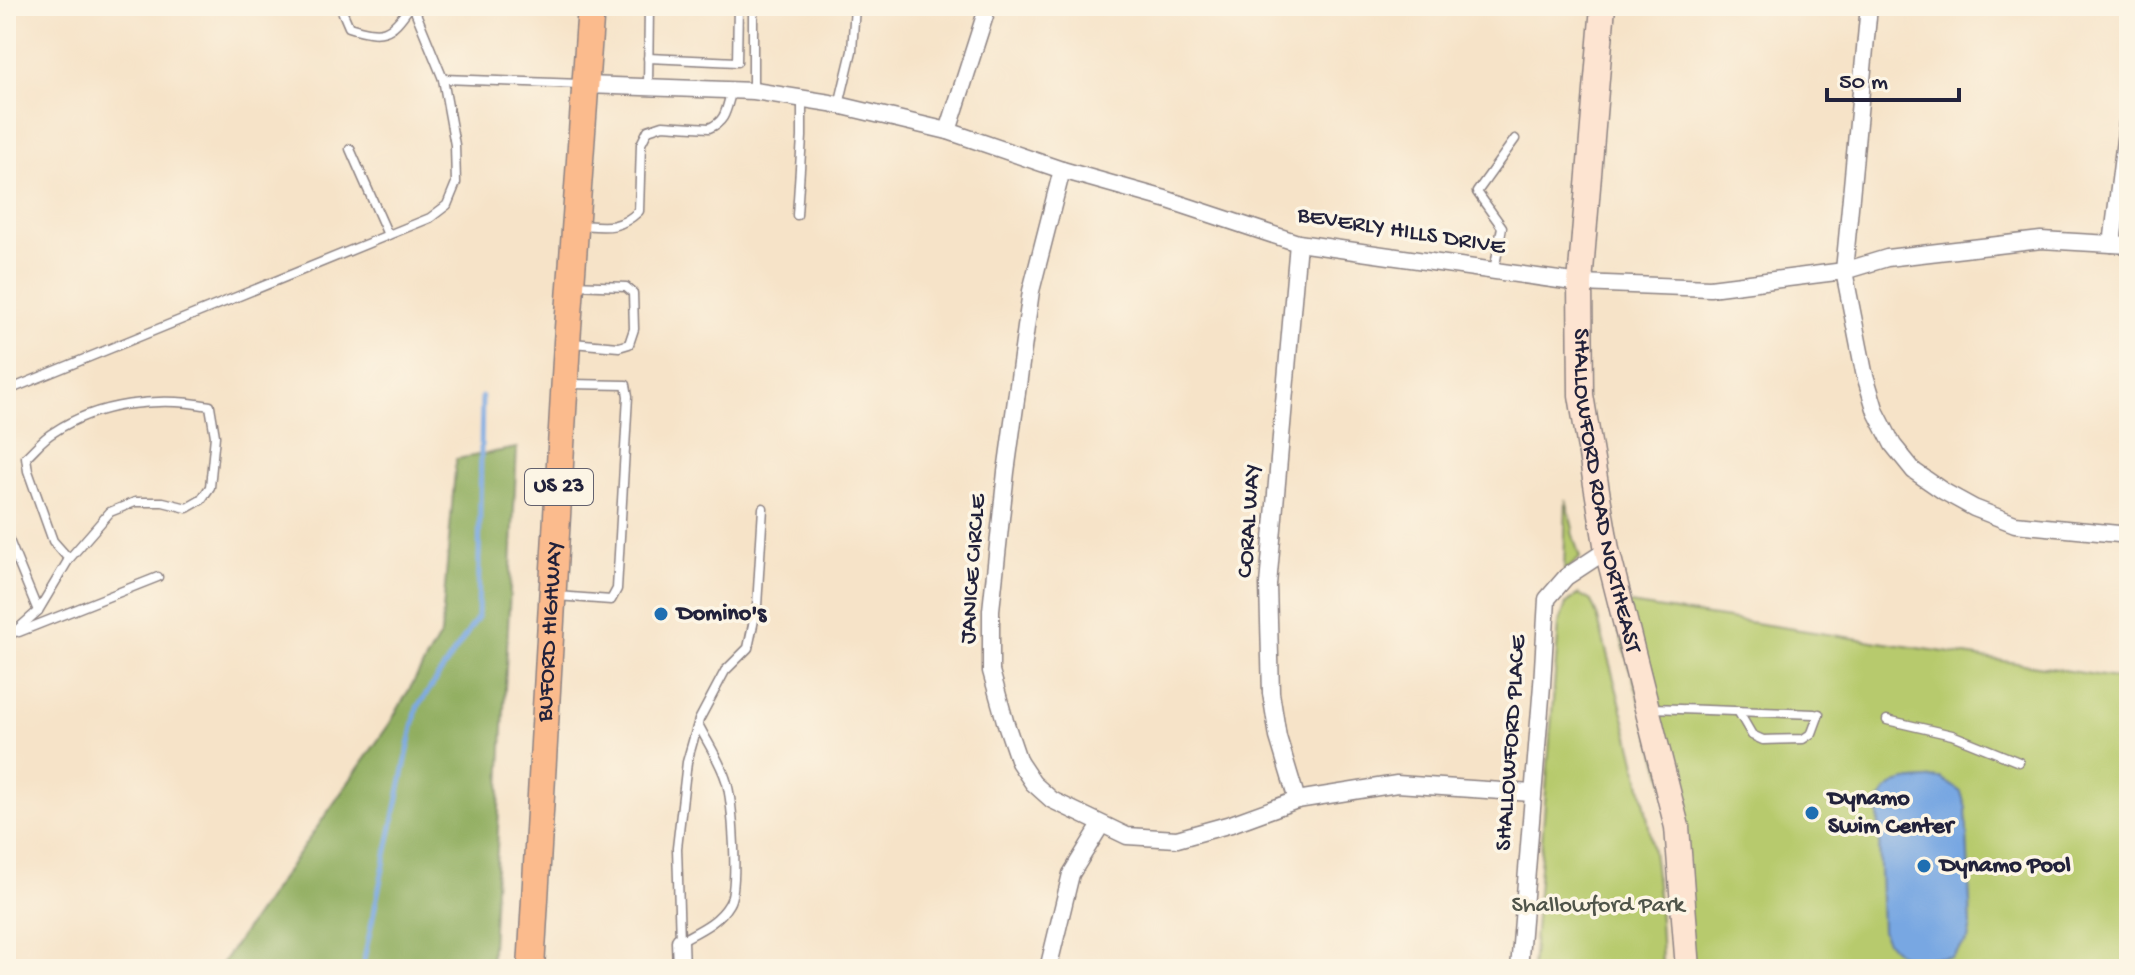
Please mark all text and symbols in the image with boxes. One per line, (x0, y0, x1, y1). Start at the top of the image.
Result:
scale bar (1827, 52, 1959, 102)
text: 50 m (1839, 69, 1888, 98)
street label: BEVERLY HILLS DRIVE (1294, 201, 1508, 263)
street label: SHALLOWFORD ROAD NORTHEAST (1566, 328, 1647, 658)
street label: CORAL WAY (1232, 463, 1268, 579)
road number: US 23 (525, 469, 593, 505)
street label: JANICE CIRCLE (954, 492, 994, 645)
street label: BUFORD HIGHWAY (531, 540, 570, 724)
place label: Domino's (675, 600, 767, 629)
marker: Domino's (652, 605, 670, 623)
street label: SHALLOWFORD PLACE (1490, 633, 1534, 852)
place label: Dynamo Swim Center (1826, 785, 1956, 842)
marker: Dynamo Swim Center (1803, 804, 1821, 822)
place label: Dynamo Pool (1938, 852, 2071, 881)
marker: Dynamo Pool (1915, 857, 1933, 875)
park label: Shallowford Park (1512, 892, 1687, 921)

